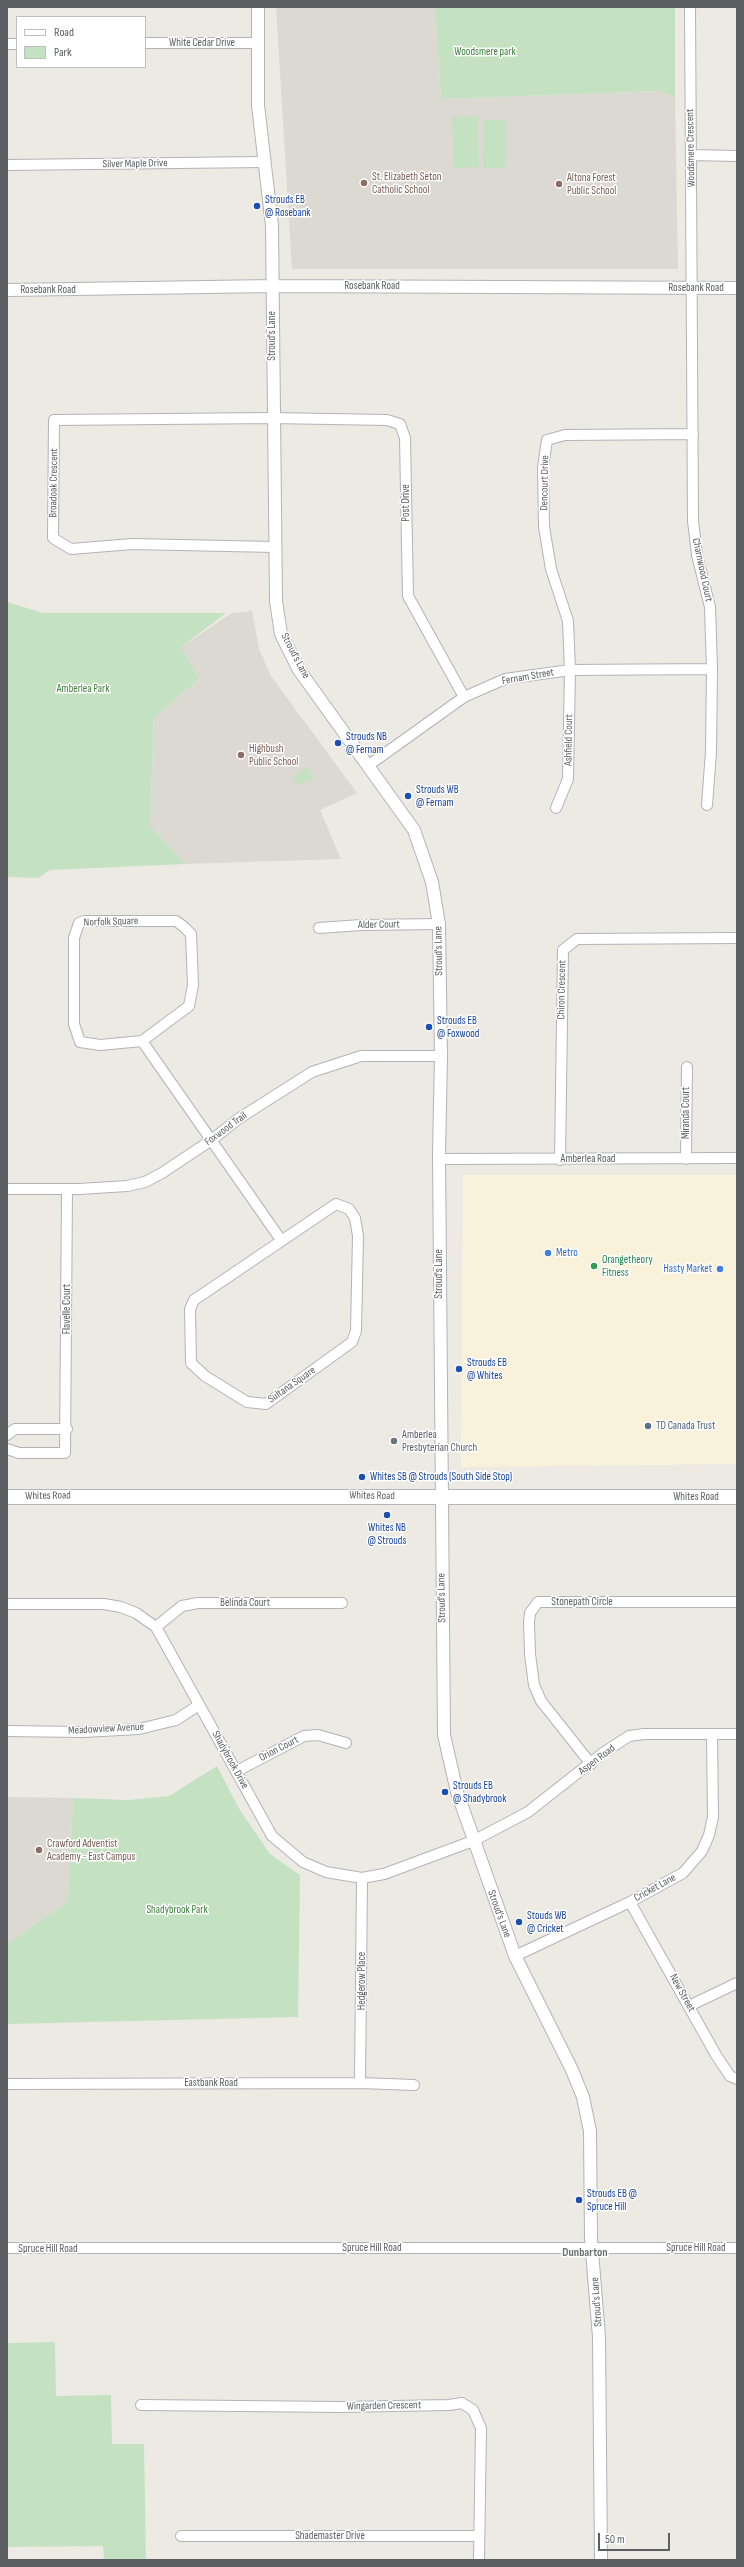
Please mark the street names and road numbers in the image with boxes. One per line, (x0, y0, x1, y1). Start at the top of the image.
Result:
street label: White Cedar Drive (169, 36, 235, 50)
street label: Woodsmere Crescent (684, 108, 698, 188)
street label: Silver Maple Drive (102, 157, 168, 171)
street label: Rosebank Road (344, 279, 400, 293)
street label: Rosebank Road (668, 281, 724, 295)
street label: Rosebank Road (20, 283, 76, 297)
street label: Stroud's Lane (265, 311, 279, 361)
street label: Broadoak Crescent (47, 448, 61, 518)
street label: Dencourt Drive (538, 455, 552, 511)
street label: Post Drive (399, 484, 413, 522)
street label: Charnwood Court (689, 537, 715, 603)
street label: Stroud's Lane (278, 631, 312, 681)
street label: Fernam Street (501, 666, 555, 688)
street label: Ashfield Court (562, 714, 576, 766)
street label: Norfolk Square (84, 914, 138, 930)
street label: Alder Court (358, 918, 400, 932)
street label: Stroud's Lane (432, 926, 446, 976)
street label: Chiron Crescent (555, 960, 569, 1020)
street label: Miranda Court (679, 1087, 693, 1139)
street label: Foxwood Trail (202, 1109, 250, 1149)
street label: Amberlea Road (561, 1152, 615, 1166)
street label: Stroud's Lane (432, 1249, 446, 1299)
street label: Flavelle Court (60, 1284, 74, 1334)
street label: Sultana Square (266, 1364, 318, 1406)
street label: Whites Road (25, 1489, 71, 1503)
street label: Whites Road (349, 1489, 395, 1503)
street label: Whites Road (673, 1490, 719, 1504)
street label: Stroud's Lane (435, 1573, 449, 1623)
street label: Stonepath Circle (551, 1595, 613, 1609)
street label: Belinda Court (220, 1596, 270, 1610)
street label: Meadowview Avenue (68, 1720, 144, 1738)
street label: Shadybrook Drive (209, 1729, 251, 1791)
street label: Orion Court (257, 1733, 301, 1765)
street label: Aspen Road (576, 1742, 618, 1778)
street label: Cricket Lane (632, 1871, 678, 1905)
street label: Stroud's Lane (484, 1888, 514, 1940)
street label: Hedgerow Place (355, 1952, 369, 2010)
street label: New Street (666, 1972, 698, 2014)
street label: Eastbank Road (184, 2076, 238, 2090)
street label: Spruce Hill Road (342, 2241, 402, 2255)
street label: Spruce Hill Road (666, 2241, 726, 2255)
street label: Spruce Hill Road (18, 2242, 78, 2256)
street label: Stroud's Lane (589, 2277, 605, 2327)
street label: Wingarden Crescent (347, 2399, 421, 2413)
street label: Shademaster Drive (295, 2529, 365, 2543)

